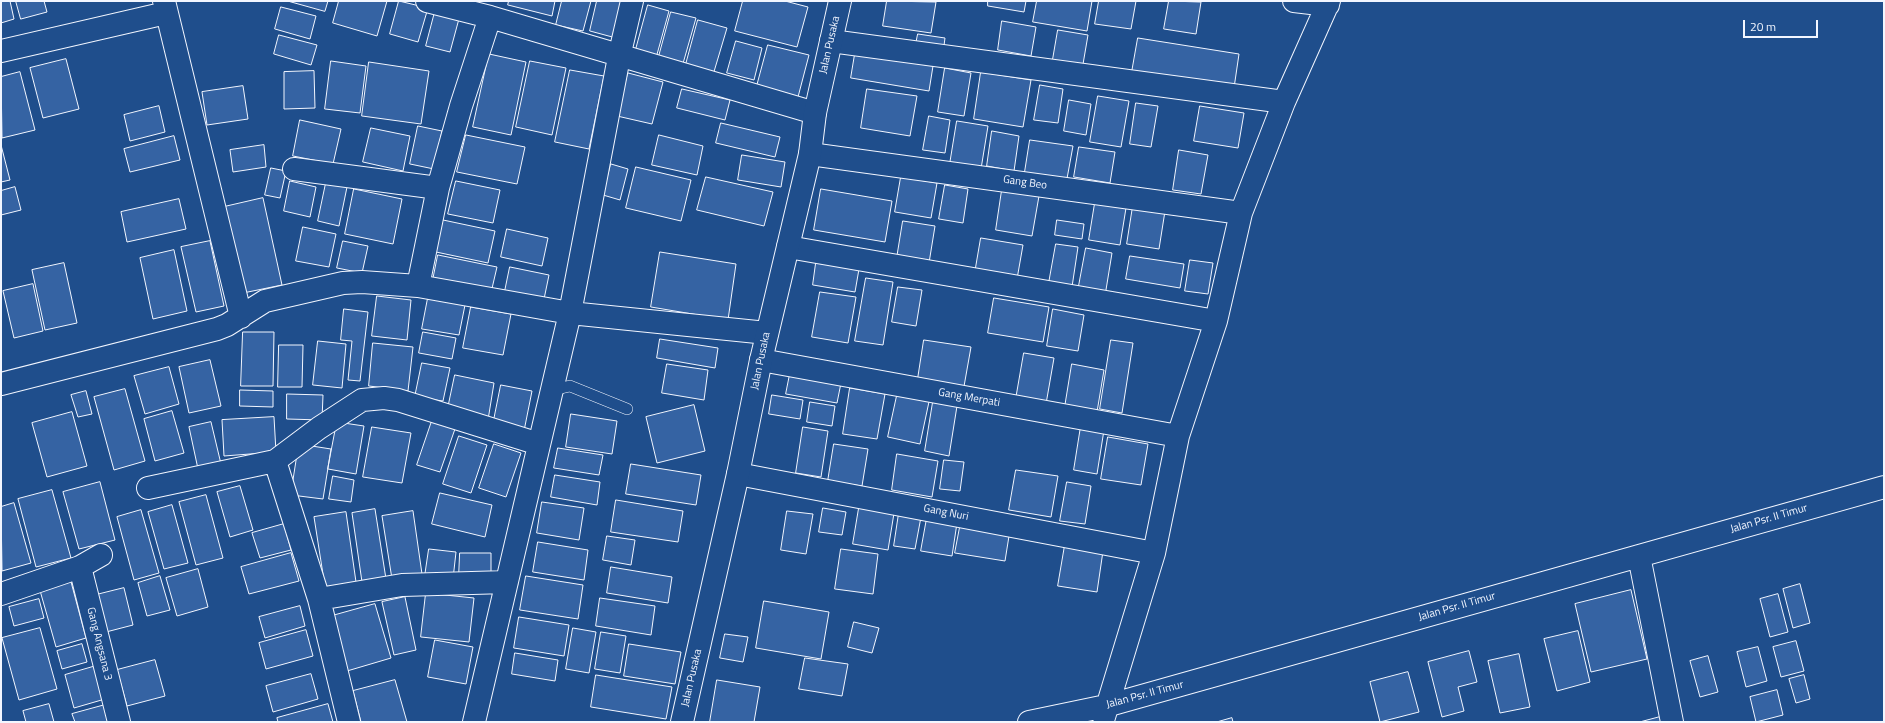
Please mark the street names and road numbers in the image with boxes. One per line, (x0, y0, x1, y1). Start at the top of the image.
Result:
street label: Jalan Pusaka (817, 15, 843, 75)
street label: Gang Beo (1002, 173, 1048, 193)
street label: Jalan Pusaka (748, 331, 774, 391)
street label: Gang Merpati (937, 386, 1001, 410)
street label: Gang Nuri (922, 502, 970, 524)
street label: Jalan Psr. II Timur (1729, 502, 1809, 536)
street label: Jalan Psr. II Timur (1417, 590, 1497, 624)
street label: Gang Angsana 3 (84, 606, 114, 682)
street label: Jalan Pusaka (679, 648, 705, 708)
street label: Jalan Psr. II Timur (1105, 678, 1185, 712)

